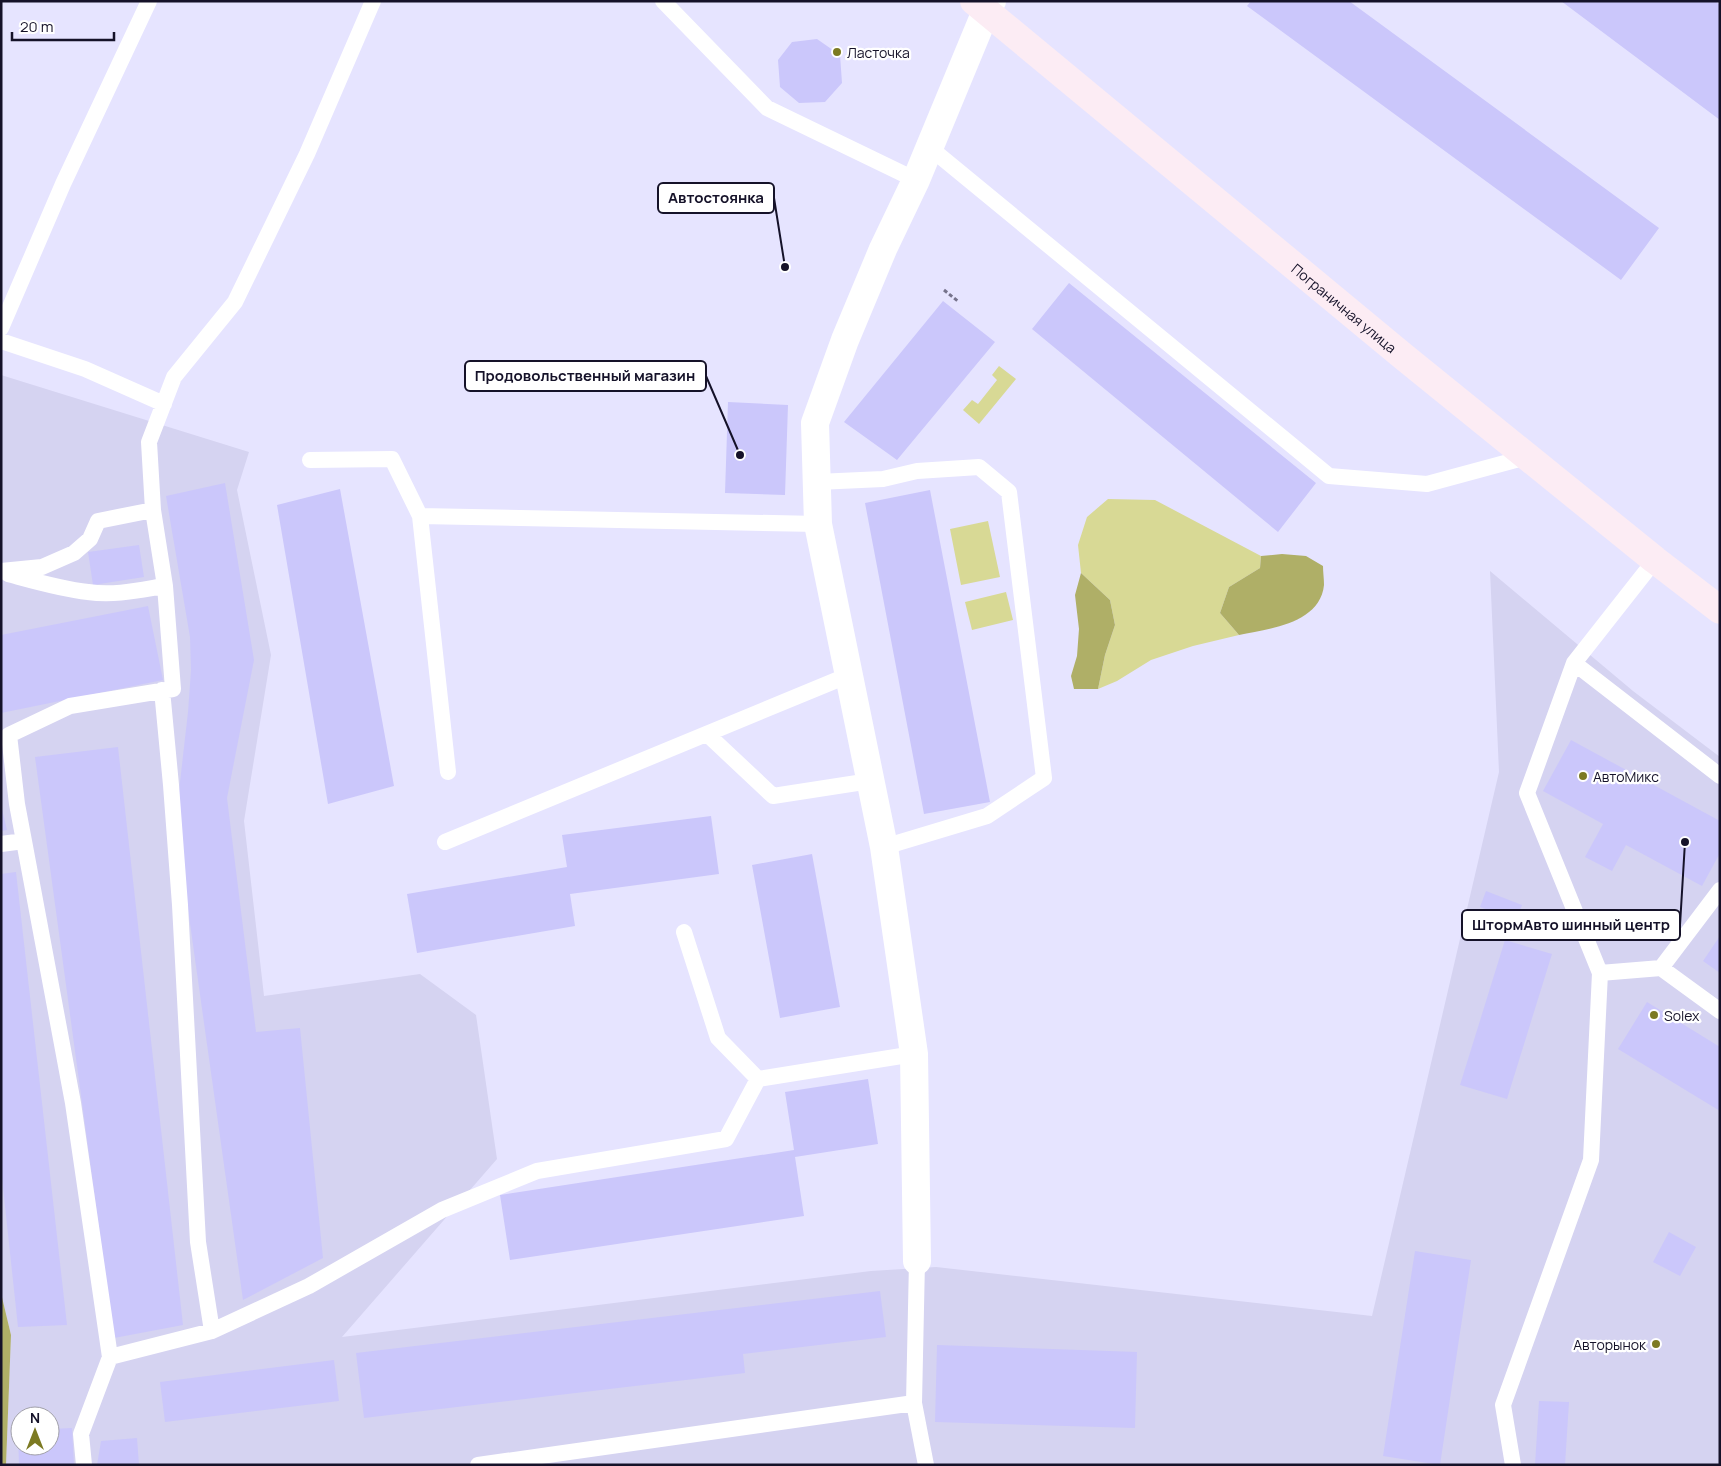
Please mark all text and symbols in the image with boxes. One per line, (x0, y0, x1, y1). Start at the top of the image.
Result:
scale bar (12, 10, 115, 42)
text: 20 m (20, 16, 53, 37)
place label: Ласточка (847, 43, 910, 62)
marker: Ласточка (831, 46, 843, 58)
callout: Автостоянка (658, 183, 774, 213)
text: Автостоянка (668, 187, 764, 208)
street label: Пограничная улица (1288, 259, 1401, 357)
callout: Продовольственный магазин (465, 361, 706, 391)
text: Продовольственный магазин (475, 365, 695, 386)
place label: АвтоМикс (1593, 767, 1659, 786)
marker: АвтоМикс (1577, 770, 1589, 782)
callout: ШтормАвто шинный центр (1462, 910, 1680, 940)
text: ШтормАвто шинный центр (1472, 914, 1670, 935)
place label: Solex (1664, 1006, 1700, 1025)
marker: Solex (1648, 1009, 1660, 1021)
place label: Авторынок (1573, 1335, 1647, 1354)
marker: Авторынок (1650, 1338, 1662, 1350)
north arrow (10, 1406, 60, 1456)
text: N (30, 1408, 40, 1427)

